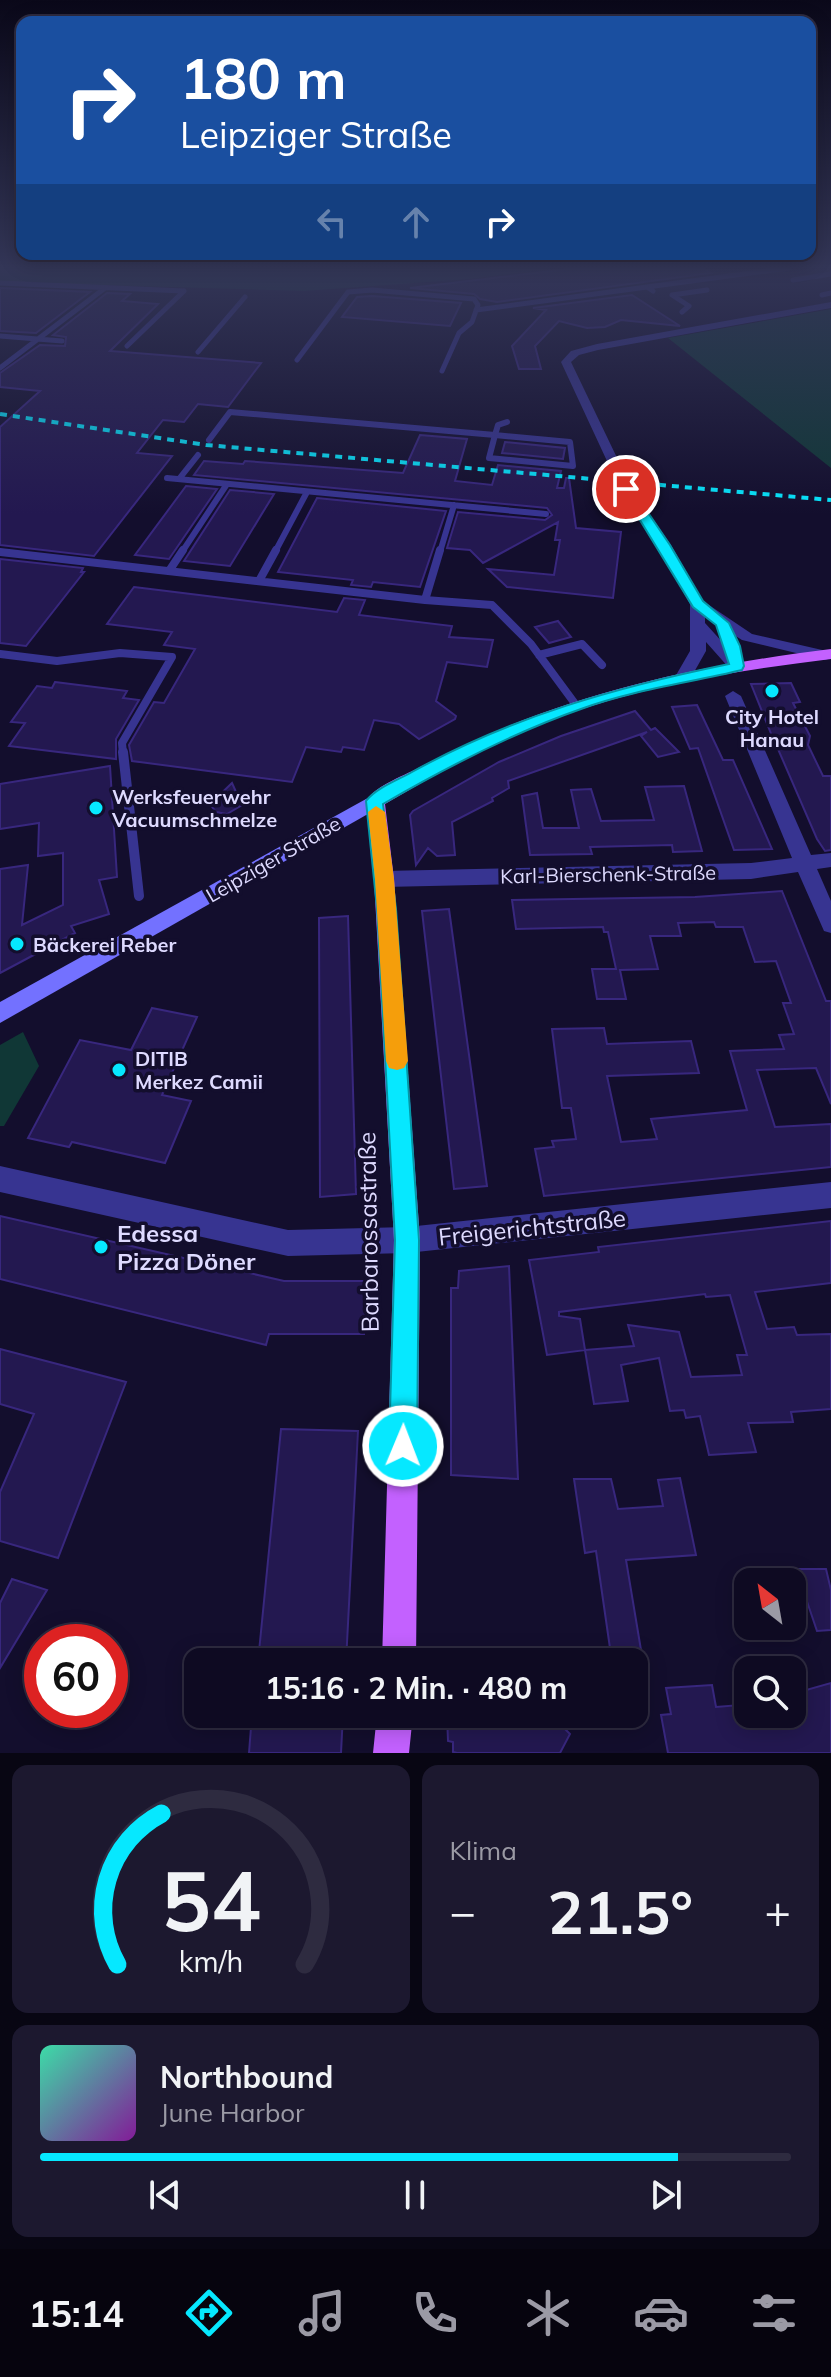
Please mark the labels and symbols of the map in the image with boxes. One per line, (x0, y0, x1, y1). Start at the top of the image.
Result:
pin (592, 455, 660, 523)
marker: City Hotel Hanau (763, 682, 781, 700)
place label: City Hotel Hanau (725, 704, 819, 752)
place label: Werksfeuerwehr Vacuumschmelze (111, 784, 277, 832)
marker: Werksfeuerwehr Vacuumschmelze (87, 799, 105, 817)
street label: Leipziger Straße (201, 810, 345, 908)
street label: Karl-Bierschenk-Straße (500, 860, 716, 888)
place label: Bäckerei Reber (33, 932, 177, 957)
marker: Bäckerei Reber (8, 935, 26, 953)
place label: DITIB Merkez Camii (135, 1046, 263, 1094)
marker: DITIB Merkez Camii (110, 1061, 128, 1079)
street label: Barbarossastraße (351, 1132, 385, 1332)
street label: Freigerichtstraße (437, 1202, 627, 1252)
place label: Edessa Pizza Döner (117, 1218, 256, 1276)
marker: Edessa Pizza Döner (92, 1238, 110, 1256)
position arrow (361, 1404, 445, 1488)
north arrow (734, 1568, 806, 1640)
speed limit sign: 60 (24, 1624, 128, 1728)

